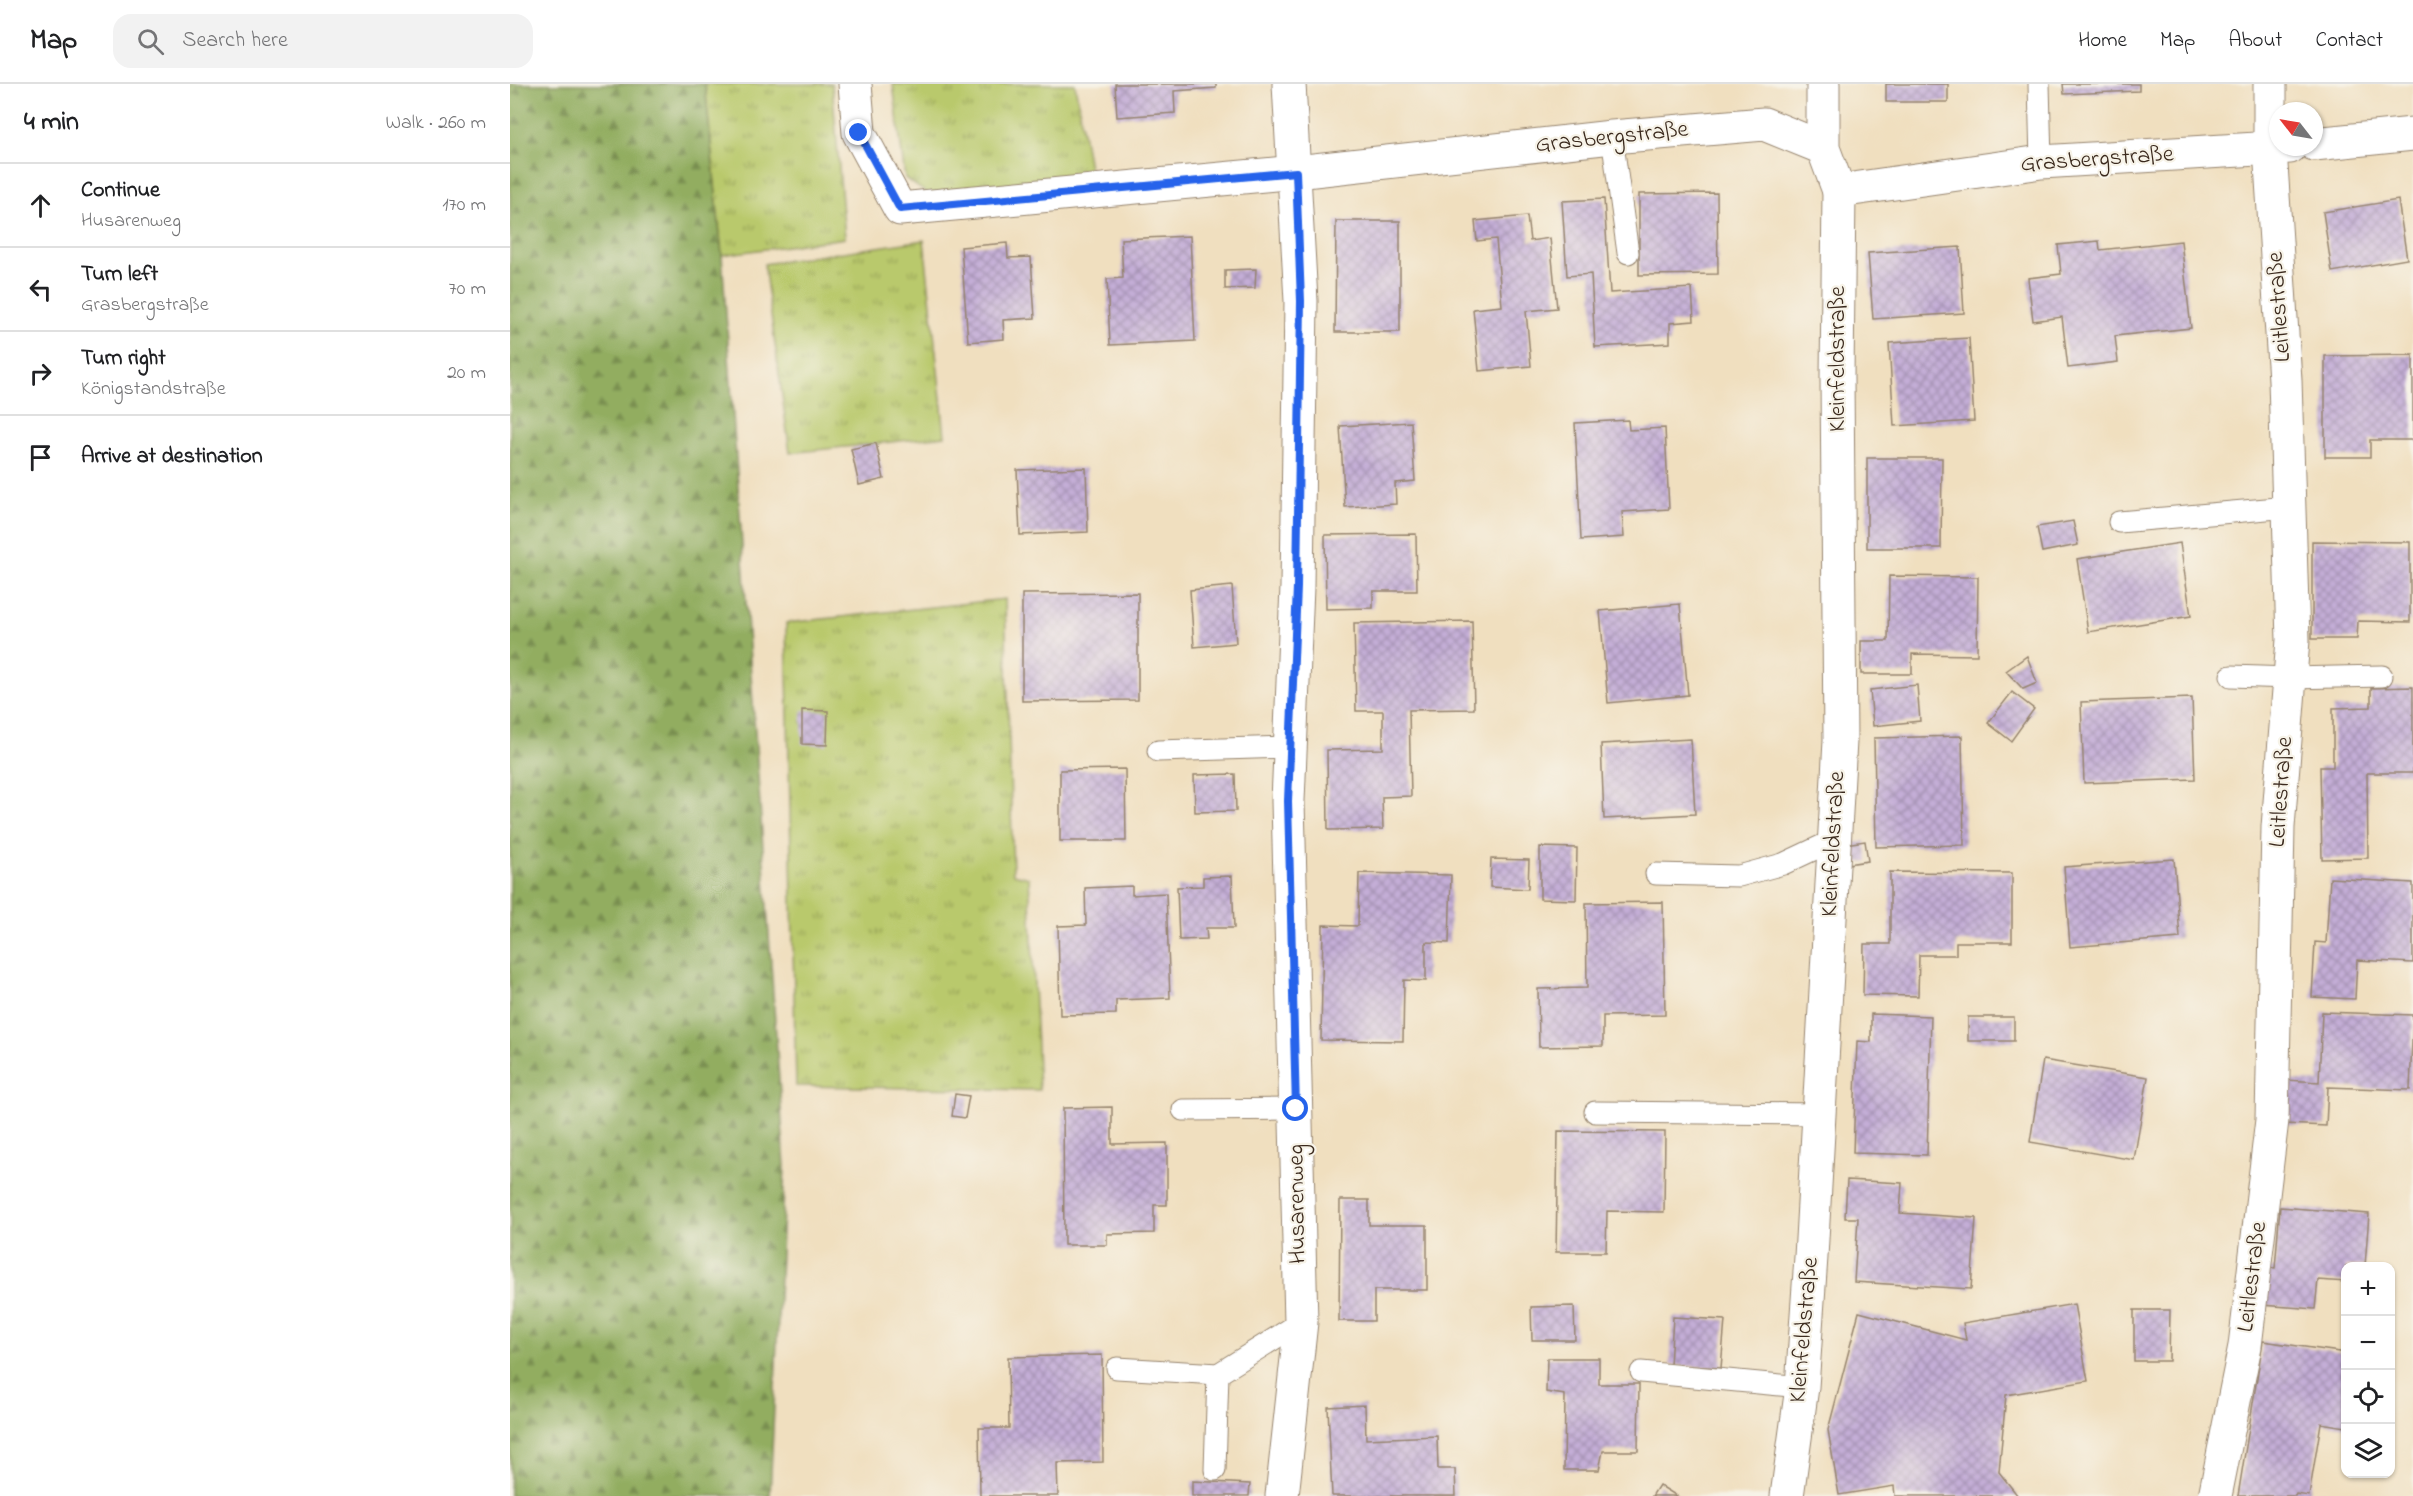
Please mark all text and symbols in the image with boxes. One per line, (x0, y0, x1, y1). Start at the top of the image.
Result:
search box (113, 14, 533, 68)
text: Map (30, 21, 77, 62)
icon: search (134, 25, 167, 58)
text: Search here (182, 25, 288, 57)
text: Home (2078, 26, 2127, 56)
text: Map (2160, 26, 2195, 56)
text: About (2228, 26, 2282, 56)
text: Contact (2315, 26, 2383, 56)
north arrow (2269, 102, 2323, 156)
text: 4 min (24, 104, 79, 142)
text: Walk · 260 m (385, 109, 486, 138)
street label: Grasbergstraße (1534, 113, 1690, 163)
route end (845, 119, 871, 145)
street label: Grasbergstraße (2019, 137, 2175, 183)
text: Continue (81, 175, 160, 207)
icon: ahead (24, 189, 57, 222)
text: 170 m (442, 191, 486, 220)
text: Husarenweg (81, 207, 181, 236)
street label: Leitlestraße (2259, 250, 2301, 363)
text: Turn left (81, 259, 158, 291)
icon: left (24, 273, 57, 306)
text: 70 m (449, 275, 486, 304)
street label: Kleinfeldstraße (1821, 286, 1856, 432)
text: Grasbergstraße (81, 291, 209, 320)
text: Turn right (81, 343, 166, 375)
icon: right (24, 357, 57, 390)
text: 20 m (447, 359, 486, 388)
text: Königstandstraße (81, 375, 226, 404)
icon: arrive (24, 441, 57, 474)
text: Arrive at destination (81, 441, 263, 473)
street label: Leitlestraße (2261, 735, 2303, 848)
street label: Kleinfeldstraße (1813, 770, 1855, 918)
route start (1282, 1095, 1308, 1121)
street label: Husarenweg (1279, 1144, 1317, 1264)
street label: Leitlestraße (2229, 1220, 2277, 1334)
street label: Kleinfeldstraße (1781, 1256, 1829, 1404)
map controls (2341, 1262, 2395, 1478)
button: + (2341, 1262, 2395, 1316)
button: − (2341, 1316, 2395, 1370)
button: locate (2341, 1370, 2395, 1424)
button: layers (2341, 1424, 2395, 1478)

